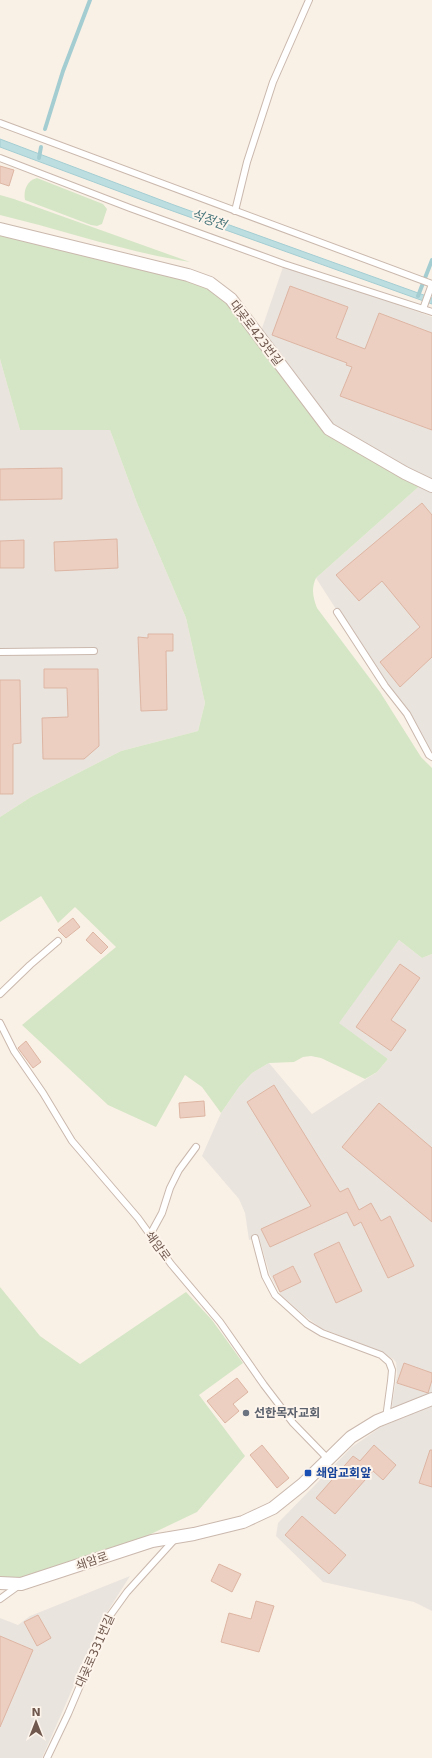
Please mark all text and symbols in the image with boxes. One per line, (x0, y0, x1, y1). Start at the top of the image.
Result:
water label: 석정천 (189, 206, 229, 233)
street label: 대곶로423번길 (227, 298, 285, 368)
street label: 쇄암로 (143, 1228, 173, 1264)
place label: 선한목자교회 (254, 1406, 320, 1420)
marker: 선한목자교회 (241, 1408, 251, 1418)
place label: 쇄암교회앞 (316, 1466, 371, 1480)
marker: 쇄암교회앞 (303, 1468, 313, 1478)
street label: 쇄암로 (74, 1549, 110, 1573)
street label: 대곶로331번길 (73, 1612, 117, 1690)
north arrow (16, 1702, 56, 1742)
text: N (31, 1706, 41, 1719)

